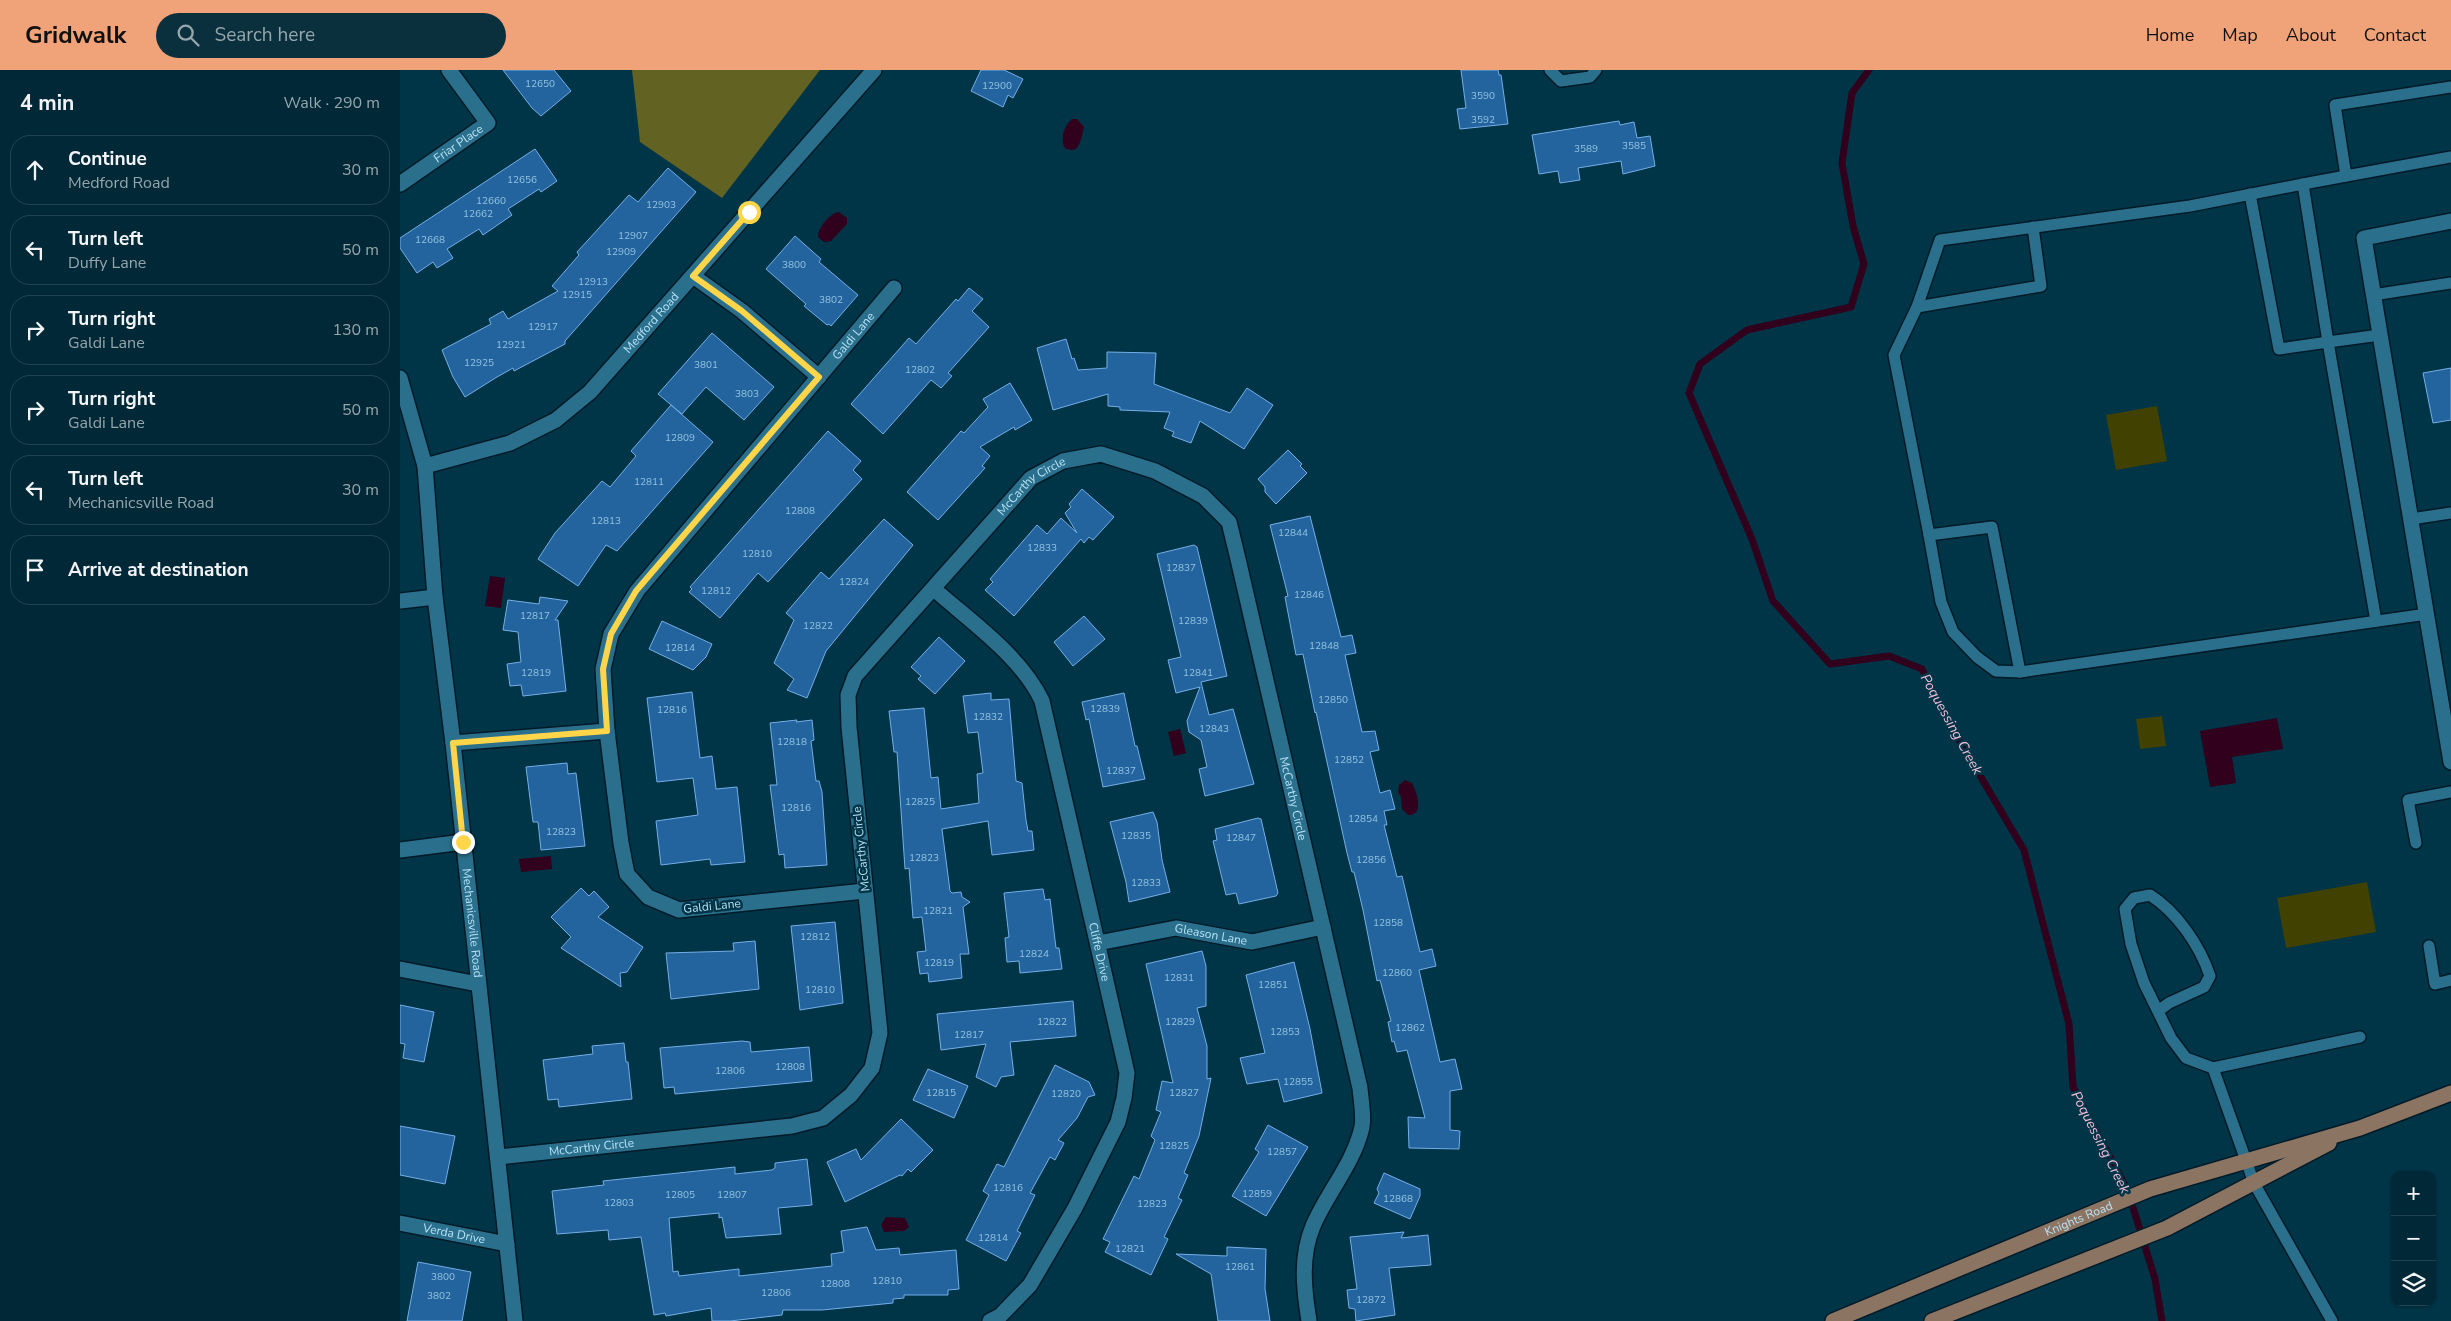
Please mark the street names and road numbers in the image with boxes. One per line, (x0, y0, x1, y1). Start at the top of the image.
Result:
street label: Friar Place (430, 121, 486, 166)
street label: Medford Road (620, 289, 682, 357)
street label: Galdi Lane (829, 309, 878, 363)
street label: McCarthy Circle (993, 453, 1068, 519)
street label: McCarthy Circle (1276, 755, 1311, 842)
street label: McCarthy Circle (849, 806, 873, 892)
street label: Mechanicsville Road (458, 868, 486, 978)
street label: Galdi Lane (683, 895, 741, 917)
street label: Gleason Lane (1173, 920, 1249, 949)
street label: Cliffe Drive (1085, 921, 1114, 983)
street label: McCarthy Circle (548, 1135, 635, 1160)
street label: Knights Road (2042, 1198, 2115, 1240)
street label: Verda Drive (420, 1219, 486, 1248)

